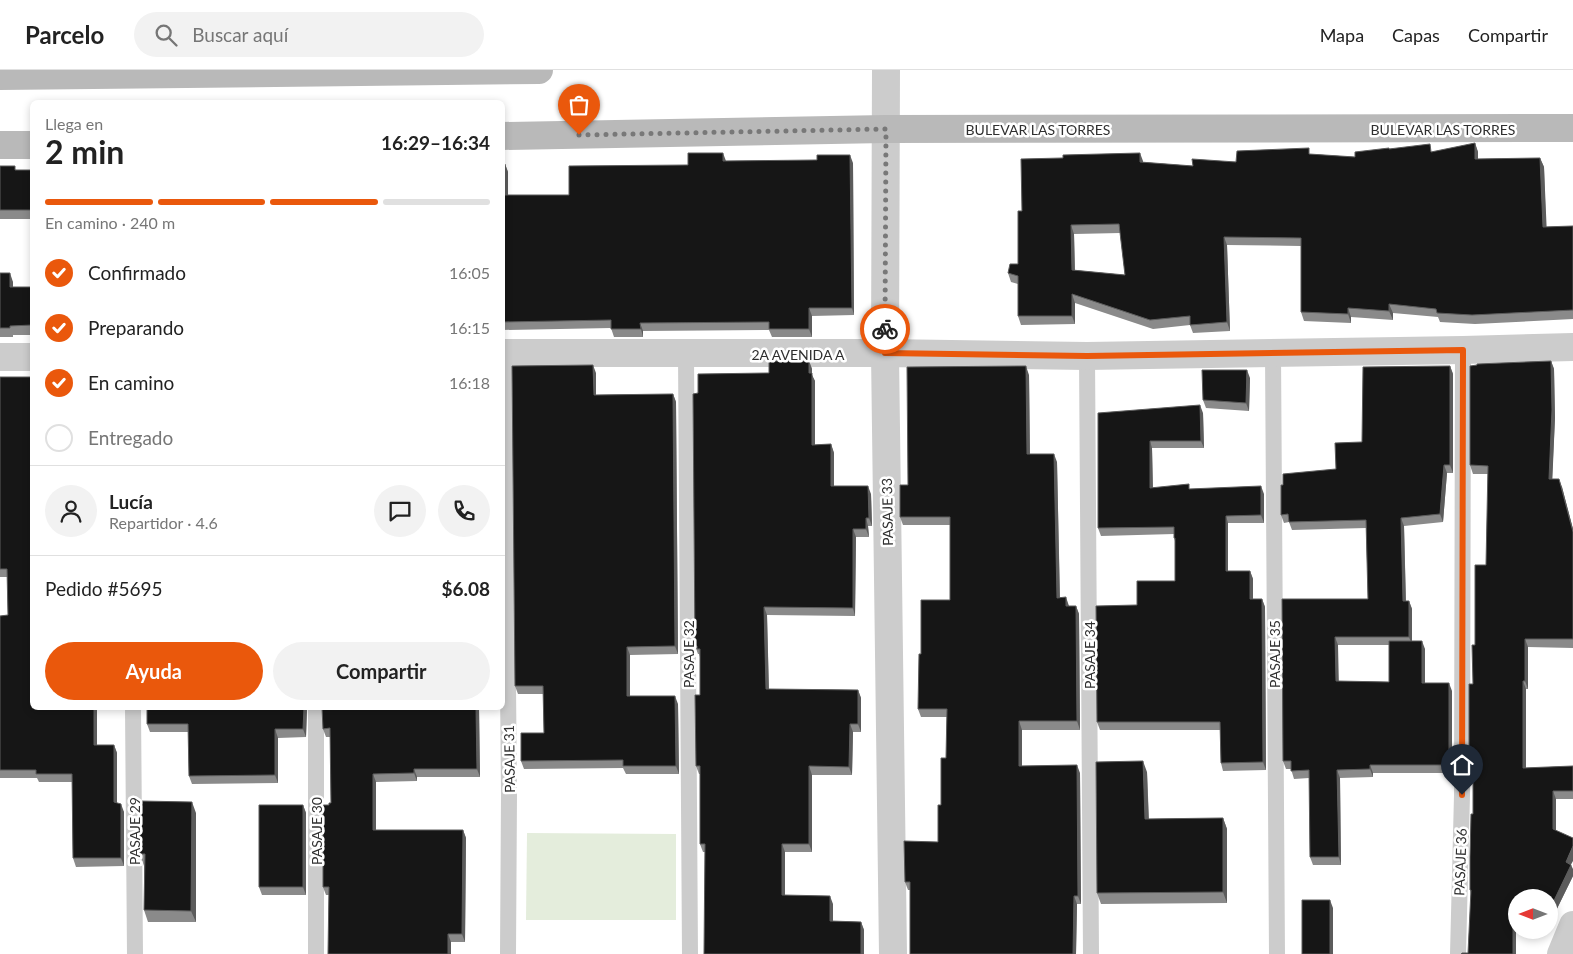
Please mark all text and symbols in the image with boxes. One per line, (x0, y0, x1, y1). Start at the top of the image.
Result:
search box (134, 12, 484, 57)
text: Parcelo (25, 20, 104, 49)
icon: search (152, 21, 180, 49)
text: Buscar aquí (192, 23, 288, 46)
text: Mapa (1320, 24, 1364, 46)
text: Capas (1392, 24, 1440, 46)
text: Compartir (1468, 24, 1548, 46)
pin (558, 84, 600, 135)
icon: bag (565, 91, 593, 119)
text: Llega en (45, 114, 103, 133)
street label: BULEVAR LAS TORRES (966, 121, 1110, 138)
street label: BULEVAR LAS TORRES (1371, 121, 1515, 138)
text: 16:29–16:34 (381, 131, 490, 154)
text: 2 min (45, 132, 124, 171)
text: En camino · 240 m (45, 213, 175, 232)
icon: check (45, 259, 73, 287)
text: Confirmado (88, 261, 186, 284)
text: 16:05 (449, 263, 490, 282)
courier (860, 304, 910, 354)
icon: check (45, 314, 73, 342)
icon: bike (871, 315, 899, 343)
text: Preparando (88, 316, 184, 339)
text: 16:15 (449, 318, 490, 337)
street label: 2A AVENIDA A (751, 346, 845, 363)
icon: check (45, 369, 73, 397)
text: En camino (88, 371, 174, 394)
text: 16:18 (449, 373, 490, 392)
text: Entregado (88, 426, 173, 449)
street label: PASAJE 33 (878, 478, 896, 546)
button: person (45, 485, 97, 537)
button: chat (374, 485, 426, 537)
button: phone (438, 485, 490, 537)
text: Lucía (109, 490, 153, 513)
text: Repartidor · 4.6 (109, 513, 218, 532)
text: Pedido #5695 (45, 577, 163, 600)
text: $6.08 (441, 577, 490, 600)
street label: PASAJE 32 (680, 620, 697, 688)
street label: PASAJE 35 (1266, 620, 1283, 688)
street label: PASAJE 34 (1081, 621, 1098, 689)
button: Ayuda (45, 642, 263, 700)
button: Compartir (273, 642, 490, 700)
street label: PASAJE 31 (500, 725, 518, 793)
pin (1441, 744, 1483, 795)
icon: home (1448, 751, 1476, 779)
street label: PASAJE 29 (126, 797, 143, 865)
street label: PASAJE 30 (308, 797, 325, 865)
street label: PASAJE 36 (1450, 828, 1470, 896)
north arrow (1508, 889, 1558, 939)
map controls (1508, 889, 1558, 939)

